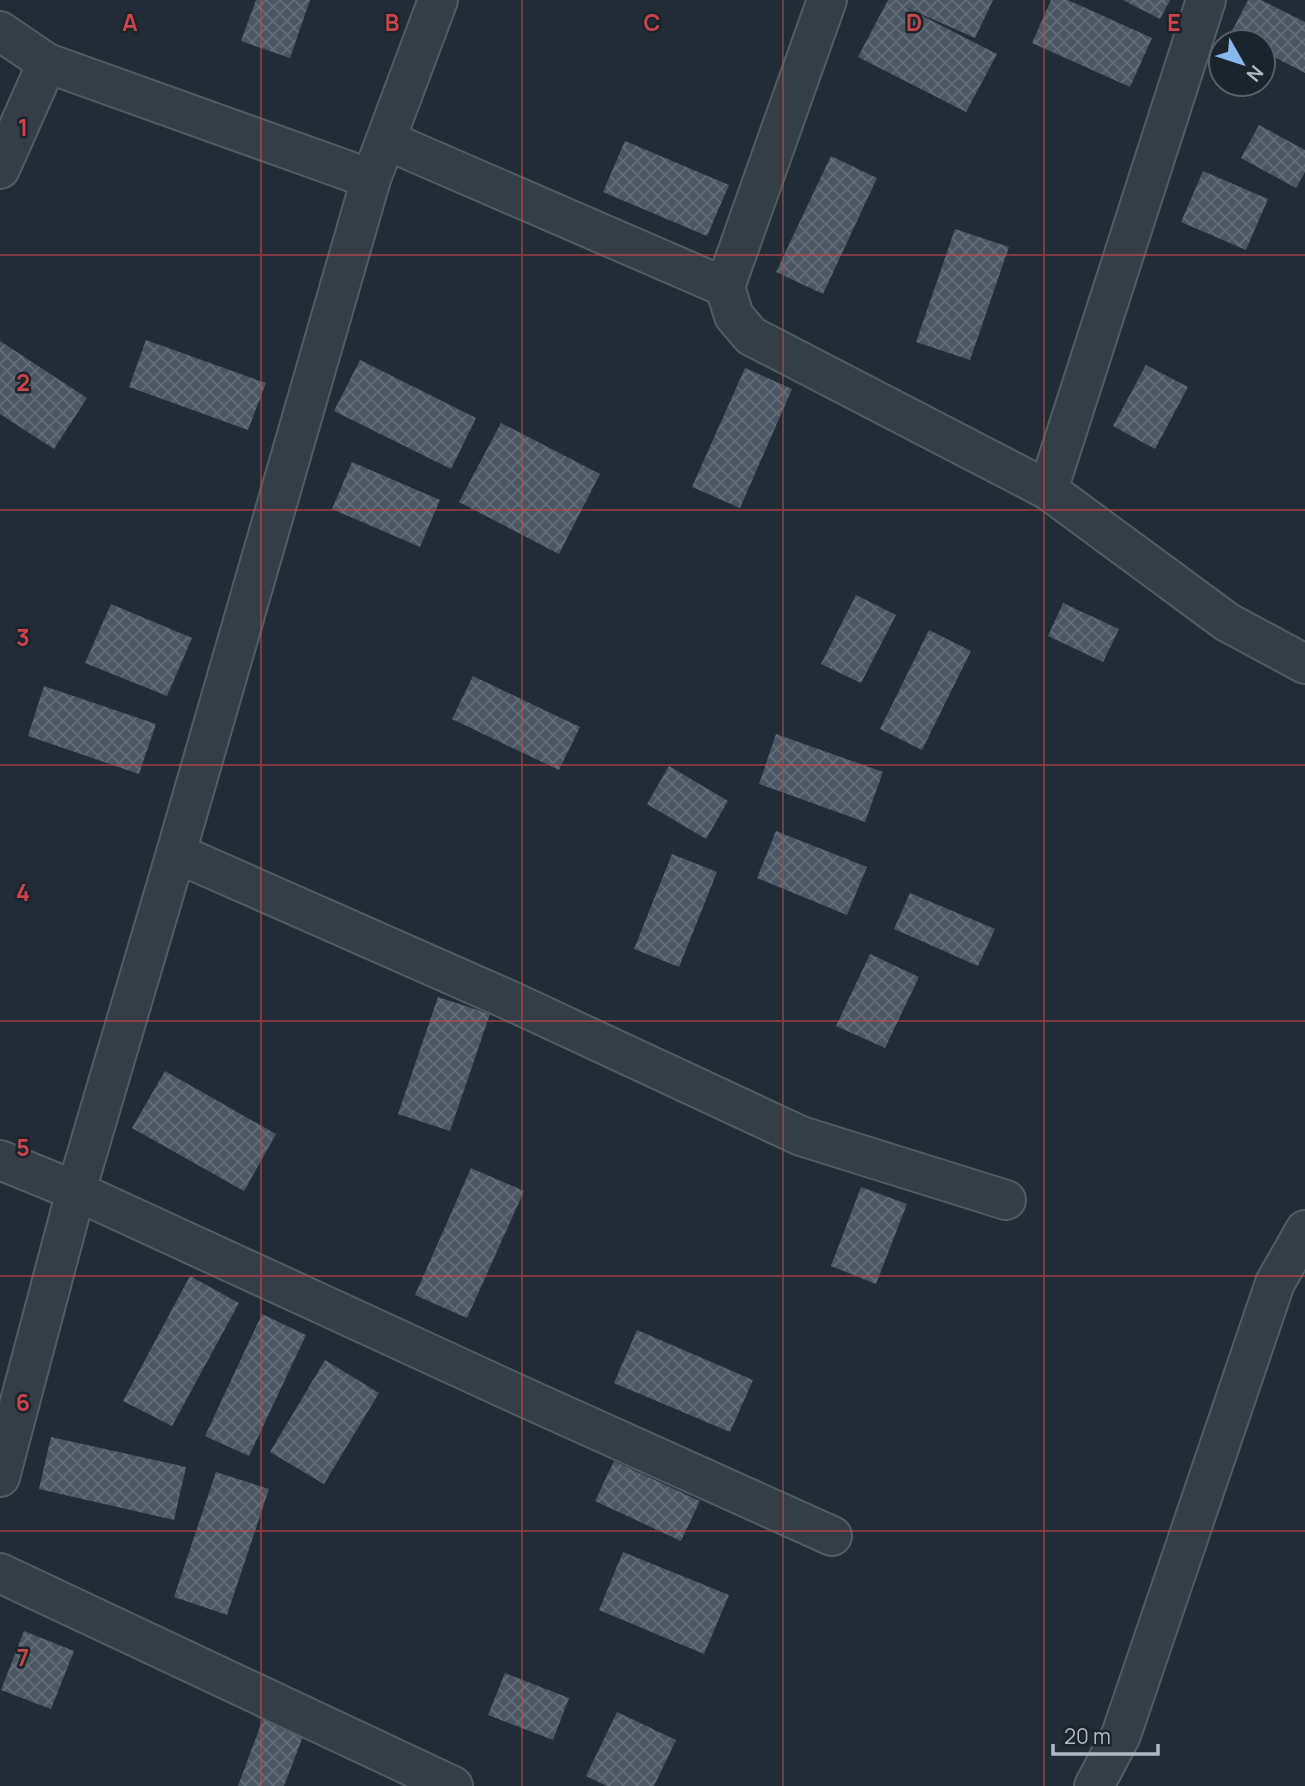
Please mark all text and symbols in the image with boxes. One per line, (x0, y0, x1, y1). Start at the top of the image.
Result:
text: A (122, 6, 138, 38)
text: B (385, 6, 399, 38)
text: C (644, 6, 661, 38)
text: D (906, 6, 922, 38)
text: E (1167, 6, 1181, 38)
north arrow (1207, 28, 1277, 98)
text: N (1241, 60, 1270, 87)
text: 1 (18, 111, 28, 143)
text: 2 (16, 366, 30, 398)
text: 3 (16, 621, 30, 653)
text: 4 (16, 876, 30, 908)
text: 5 (16, 1131, 30, 1163)
text: 6 (16, 1386, 30, 1418)
text: 7 (17, 1641, 29, 1673)
scale bar (1053, 1712, 1158, 1756)
text: 20 m (1064, 1722, 1111, 1750)

